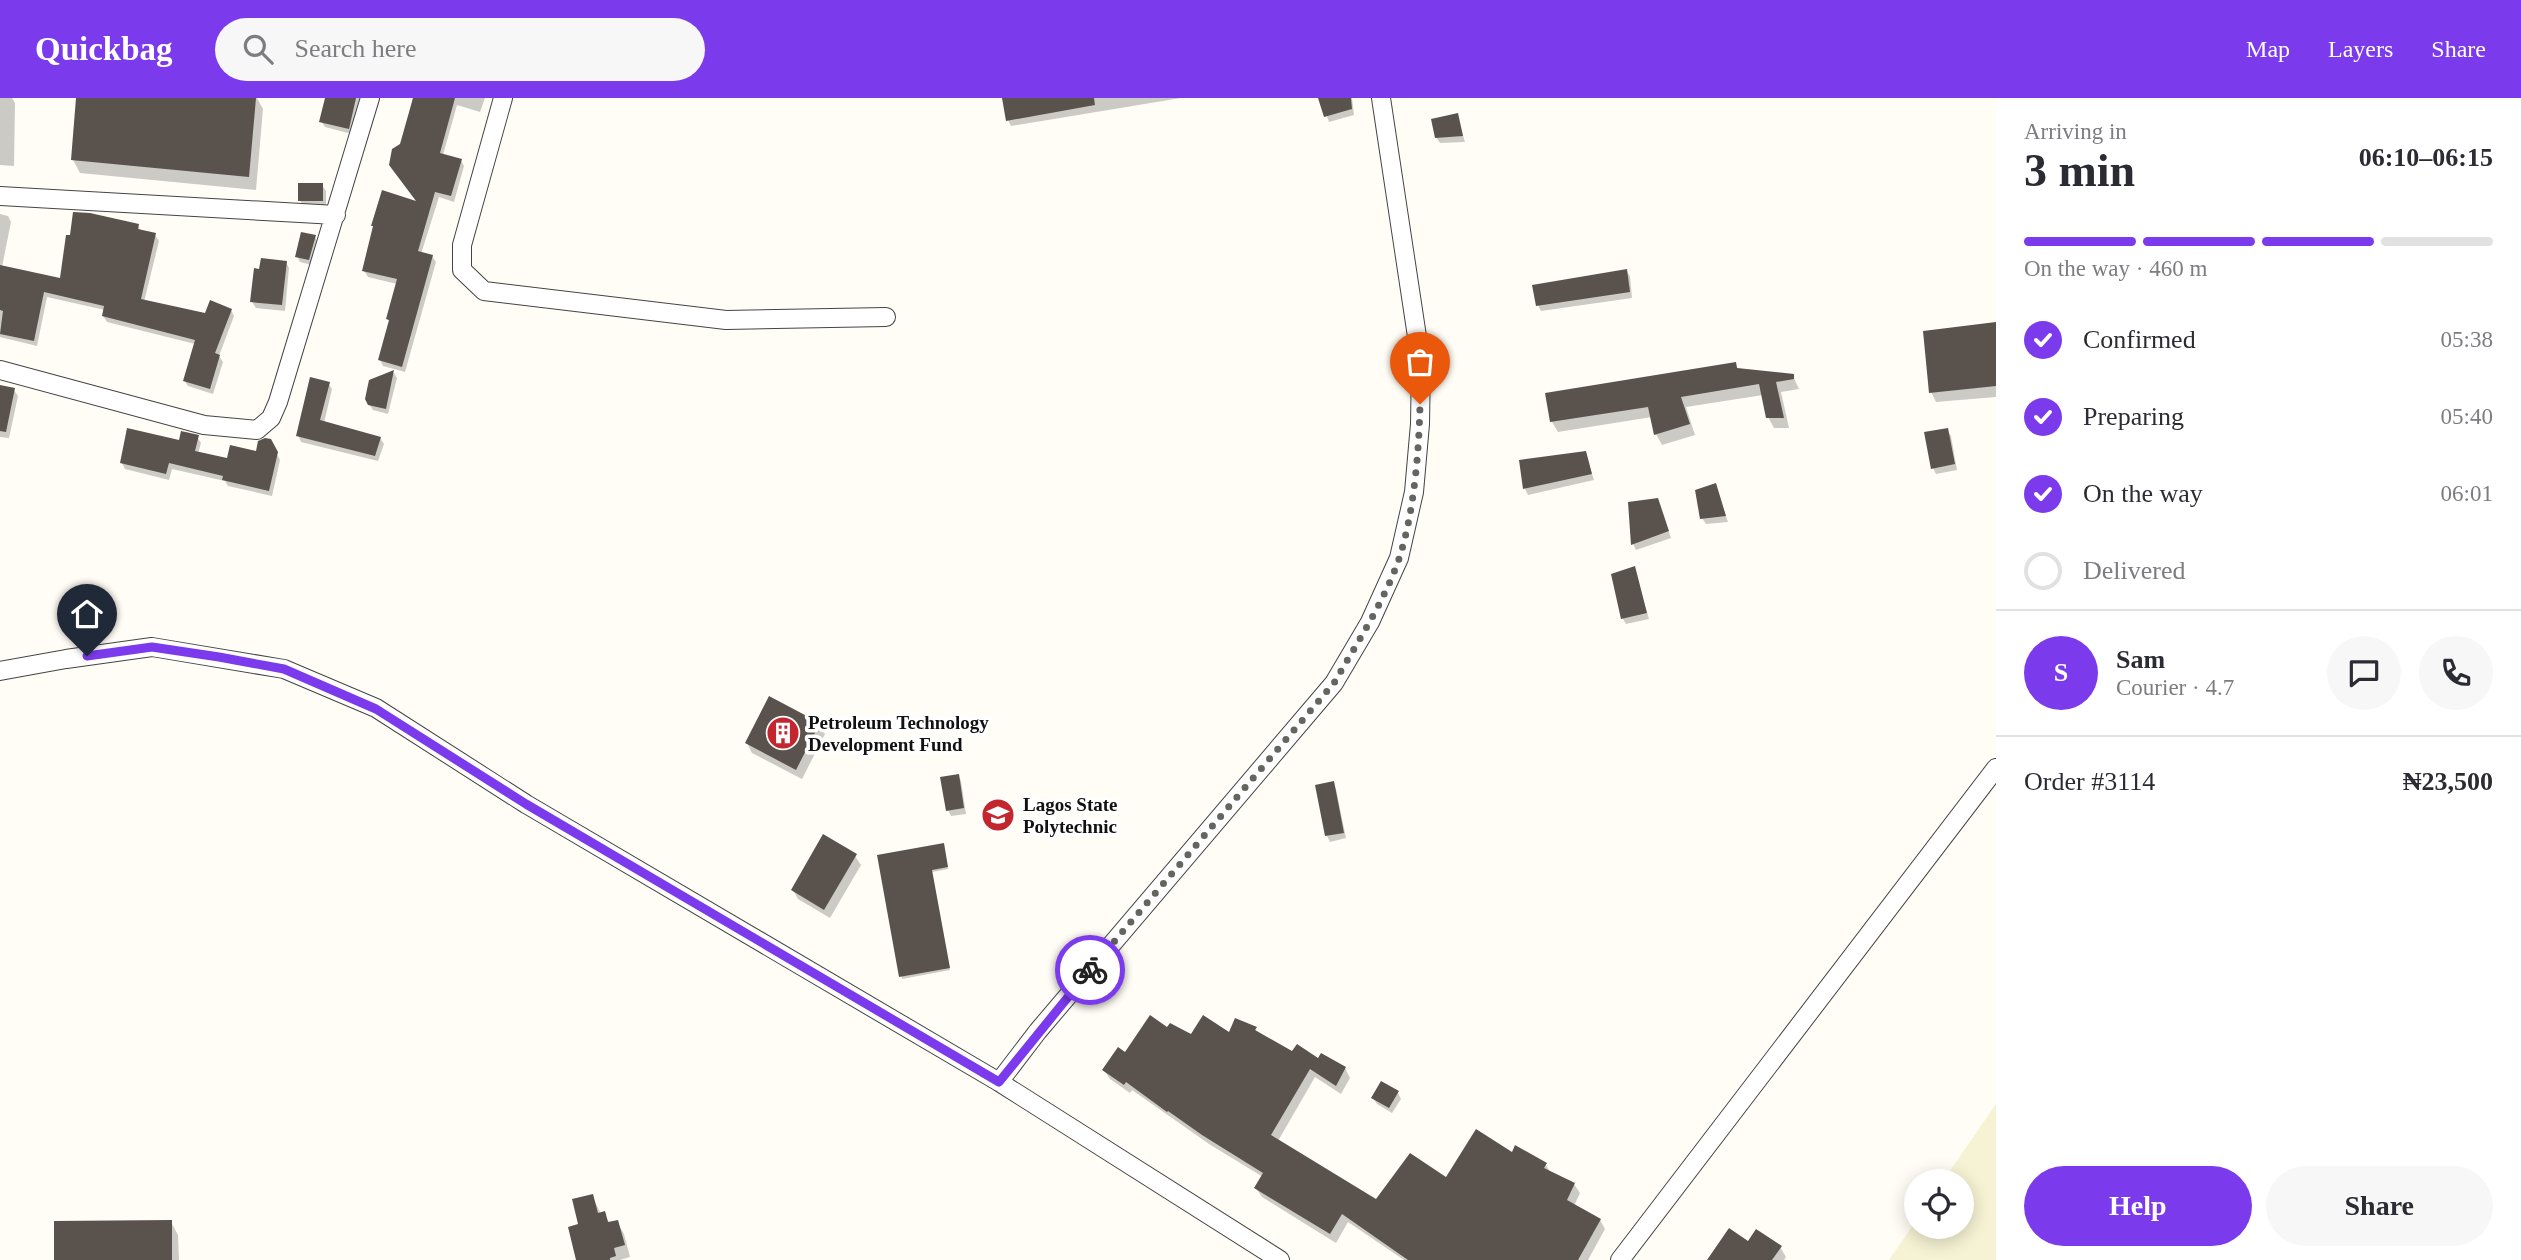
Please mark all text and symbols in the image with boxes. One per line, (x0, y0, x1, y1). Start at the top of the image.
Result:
search box (215, 18, 705, 81)
icon: search (239, 30, 277, 68)
text: Quickbag (35, 31, 173, 67)
text: Search here (295, 34, 417, 63)
text: Map (2246, 36, 2290, 62)
text: Layers (2328, 36, 2393, 62)
text: Share (2431, 36, 2486, 62)
text: Arriving in (2024, 119, 2127, 144)
text: 06:10–06:15 (2359, 143, 2493, 172)
text: 3 min (2024, 145, 2135, 196)
text: On the way · 460 m (2024, 256, 2207, 281)
icon: check (2024, 321, 2062, 359)
text: Confirmed (2083, 325, 2196, 354)
text: 05:38 (2441, 327, 2493, 352)
pin (1390, 332, 1450, 404)
icon: bag (1401, 343, 1439, 381)
icon: check (2024, 398, 2062, 436)
text: Preparing (2083, 402, 2184, 431)
text: 05:40 (2441, 404, 2493, 429)
icon: check (2024, 475, 2062, 513)
text: On the way (2083, 479, 2203, 508)
text: 06:01 (2441, 481, 2493, 506)
text: Delivered (2083, 556, 2186, 585)
pin (57, 584, 117, 656)
icon: home (68, 595, 106, 633)
button: chat (2327, 636, 2401, 710)
button: phone (2419, 636, 2493, 710)
text: Sam (2116, 645, 2165, 674)
text: S (2054, 658, 2068, 687)
text: Courier · 4.7 (2116, 675, 2234, 700)
place label: Petroleum Technology Development Fund (808, 712, 989, 755)
building icon: Petroleum Technology Development Fund (764, 714, 802, 752)
text: Order #3114 (2024, 767, 2155, 796)
text: ₦23,500 (2403, 767, 2493, 796)
place label: Lagos State Polytechnic (1023, 794, 1117, 837)
school or university icon: Lagos State Polytechnic (979, 796, 1017, 834)
courier (1055, 935, 1125, 1005)
icon: bike (1071, 951, 1109, 989)
button: Help (2024, 1166, 2252, 1246)
button: Share (2266, 1166, 2493, 1246)
map controls (1904, 1169, 1974, 1239)
button: locate (1904, 1169, 1974, 1239)

